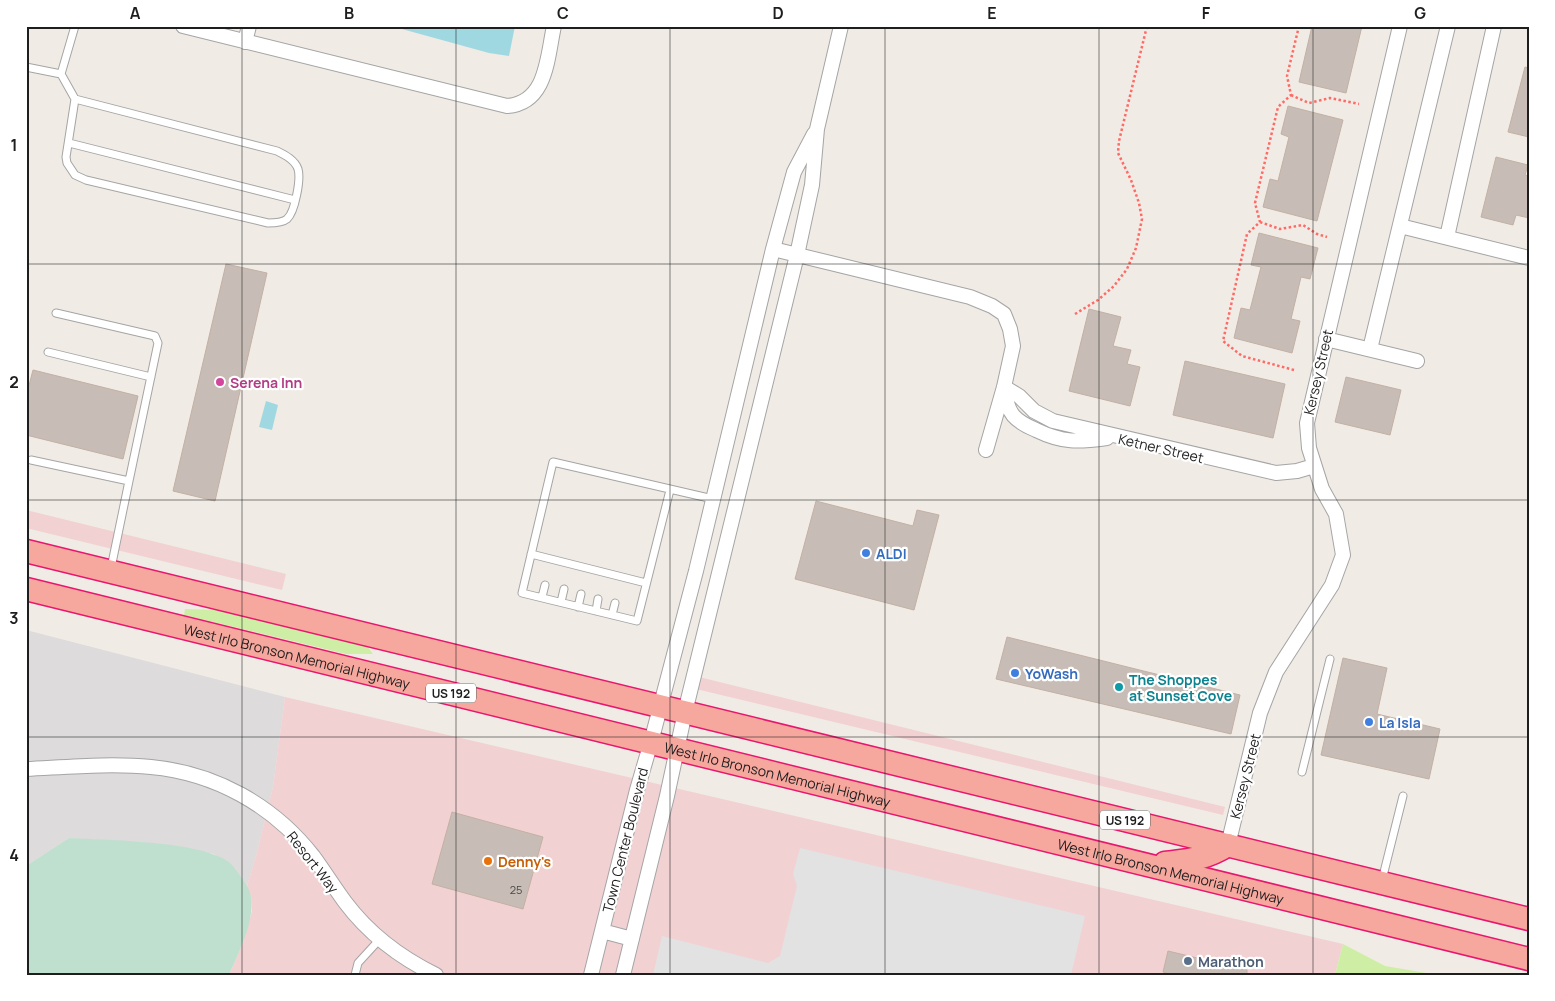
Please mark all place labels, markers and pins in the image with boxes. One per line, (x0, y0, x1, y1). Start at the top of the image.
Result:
place label: Serena Inn (230, 373, 302, 392)
marker: Serena Inn (214, 376, 226, 388)
place label: ALDI (876, 544, 907, 563)
marker: ALDI (860, 547, 872, 559)
place label: YoWash (1025, 664, 1078, 683)
marker: YoWash (1009, 667, 1021, 679)
place label: The Shoppes at Sunset Cove (1129, 670, 1232, 705)
marker: The Shoppes at Sunset Cove (1113, 681, 1125, 693)
place label: La Isla (1379, 713, 1421, 732)
marker: La Isla (1363, 716, 1375, 728)
place label: Denny's (498, 852, 552, 871)
marker: Denny's (482, 855, 494, 867)
place label: Marathon (1198, 952, 1264, 971)
marker: Marathon (1182, 955, 1194, 967)

